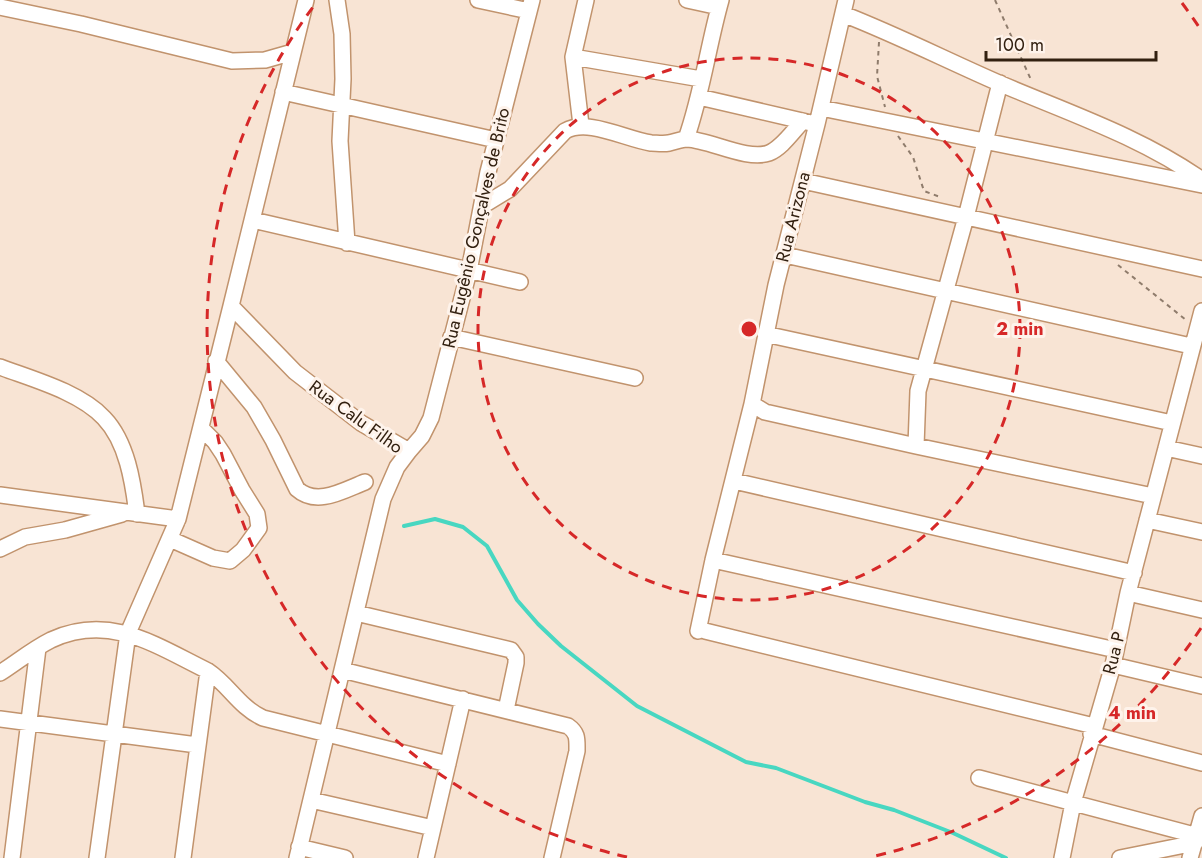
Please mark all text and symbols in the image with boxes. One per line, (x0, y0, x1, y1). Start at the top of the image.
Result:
scale bar (986, 24, 1156, 62)
text: 100 m (995, 32, 1044, 58)
street label: Rua Eugênio Gonçalves de Brito (436, 105, 516, 351)
street label: Rua Arizona (769, 169, 817, 265)
text: 2 min (996, 316, 1044, 342)
centre of rings (739, 319, 759, 339)
street label: Rua Calu Filho (304, 374, 409, 460)
street label: Rua P (1096, 629, 1132, 677)
text: 4 min (1108, 700, 1156, 726)

